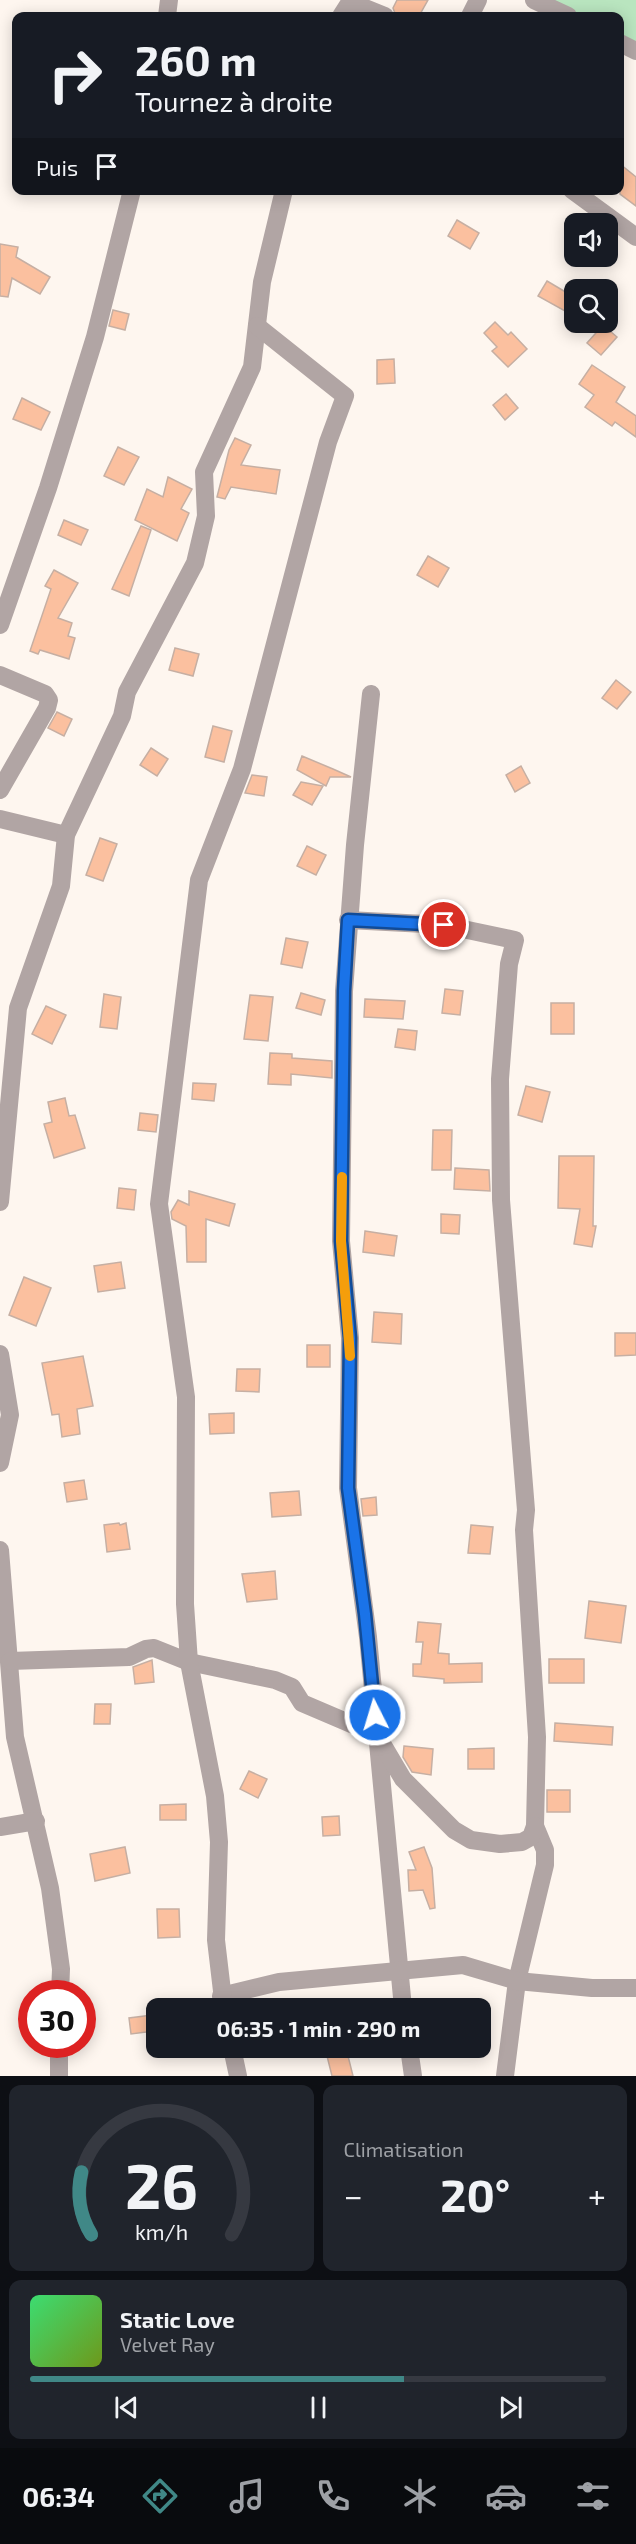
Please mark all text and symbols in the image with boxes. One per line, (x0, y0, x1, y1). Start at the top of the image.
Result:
text: 260 m (135, 34, 257, 84)
icon: right (36, 36, 114, 114)
text: Tournez à droite (135, 85, 333, 117)
icon: arrive (90, 150, 123, 183)
text: Puis (36, 154, 78, 180)
map controls (564, 213, 618, 333)
button: sound (564, 213, 618, 267)
button: search (564, 279, 618, 333)
pin (418, 899, 469, 950)
icon: arrive (427, 908, 460, 941)
position arrow (343, 1683, 407, 1747)
speed limit sign: 30 (18, 1980, 96, 2058)
text: 06:35 · 1 min · 290 m (217, 2015, 420, 2041)
text: Climatisation (344, 2137, 464, 2161)
text: 26 (125, 2147, 198, 2222)
text: 20° (440, 2167, 510, 2221)
text: − (344, 2175, 363, 2215)
text: + (588, 2175, 606, 2215)
text: km/h (135, 2219, 188, 2244)
text: Static Love (120, 2306, 235, 2332)
text: Velvet Ray (120, 2332, 215, 2356)
icon: previous (110, 2391, 143, 2424)
icon: pause (302, 2391, 335, 2424)
icon: next (494, 2391, 527, 2424)
icon: directions (139, 2475, 181, 2517)
icon: music (226, 2475, 268, 2517)
icon: phone (312, 2475, 354, 2517)
icon: climate (399, 2475, 441, 2517)
icon: car (485, 2475, 527, 2517)
icon: filters (572, 2475, 614, 2517)
text: 06:34 (22, 2480, 95, 2512)

